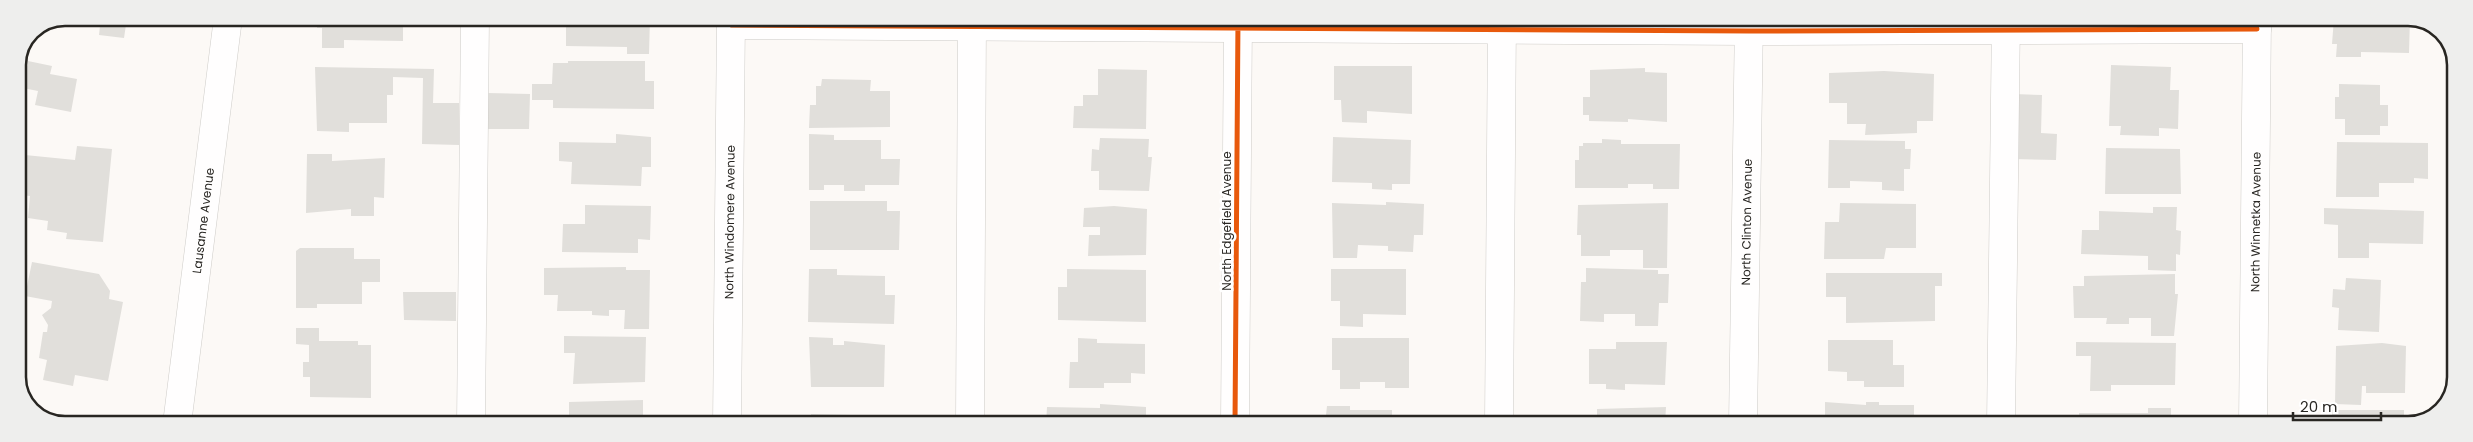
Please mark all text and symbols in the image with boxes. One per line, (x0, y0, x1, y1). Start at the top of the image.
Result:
street label: North Windomere Avenue (720, 145, 738, 299)
street label: North Edgefield Avenue (1218, 151, 1235, 291)
street label: North Winnetka Avenue (2246, 152, 2264, 292)
street label: North Clinton Avenue (1737, 158, 1755, 286)
street label: Lausanne Avenue (187, 167, 218, 275)
scale bar (2293, 390, 2380, 422)
text: 20 m (2300, 396, 2338, 417)

